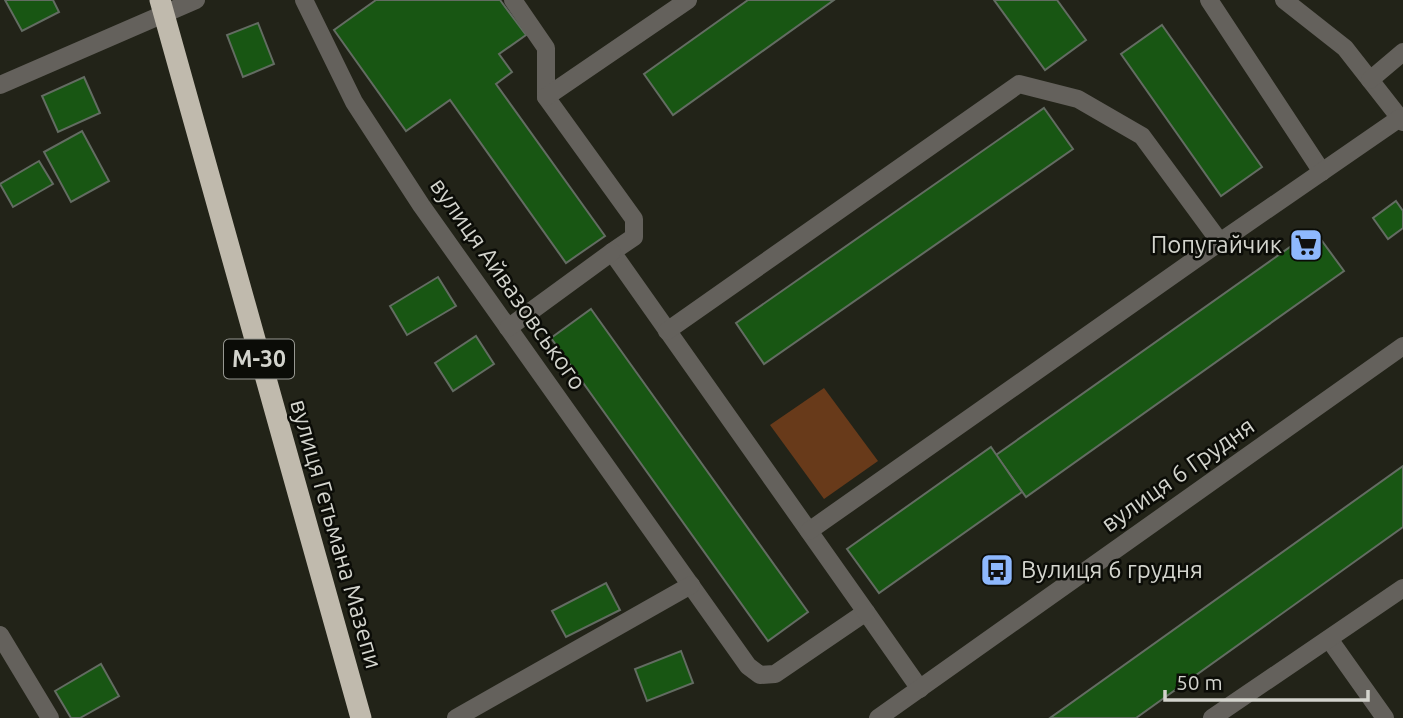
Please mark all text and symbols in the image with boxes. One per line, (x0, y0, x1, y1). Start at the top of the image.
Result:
street label: вулиця Айвазовського (425, 173, 592, 395)
supermarket icon: Попугайчик (1287, 226, 1325, 264)
place label: Попугайчик (1151, 231, 1282, 258)
road number: М-30 (224, 340, 294, 378)
street label: вулиця Гетьмана Мазепи (285, 396, 388, 671)
street label: вулиця 6 Грудня (1096, 412, 1259, 537)
bus stop icon: Вулиця 6 грудня (978, 551, 1016, 589)
place label: Вулиця 6 грудня (1021, 556, 1203, 583)
scale bar (1165, 658, 1368, 702)
text: 50 m (1176, 670, 1223, 694)

